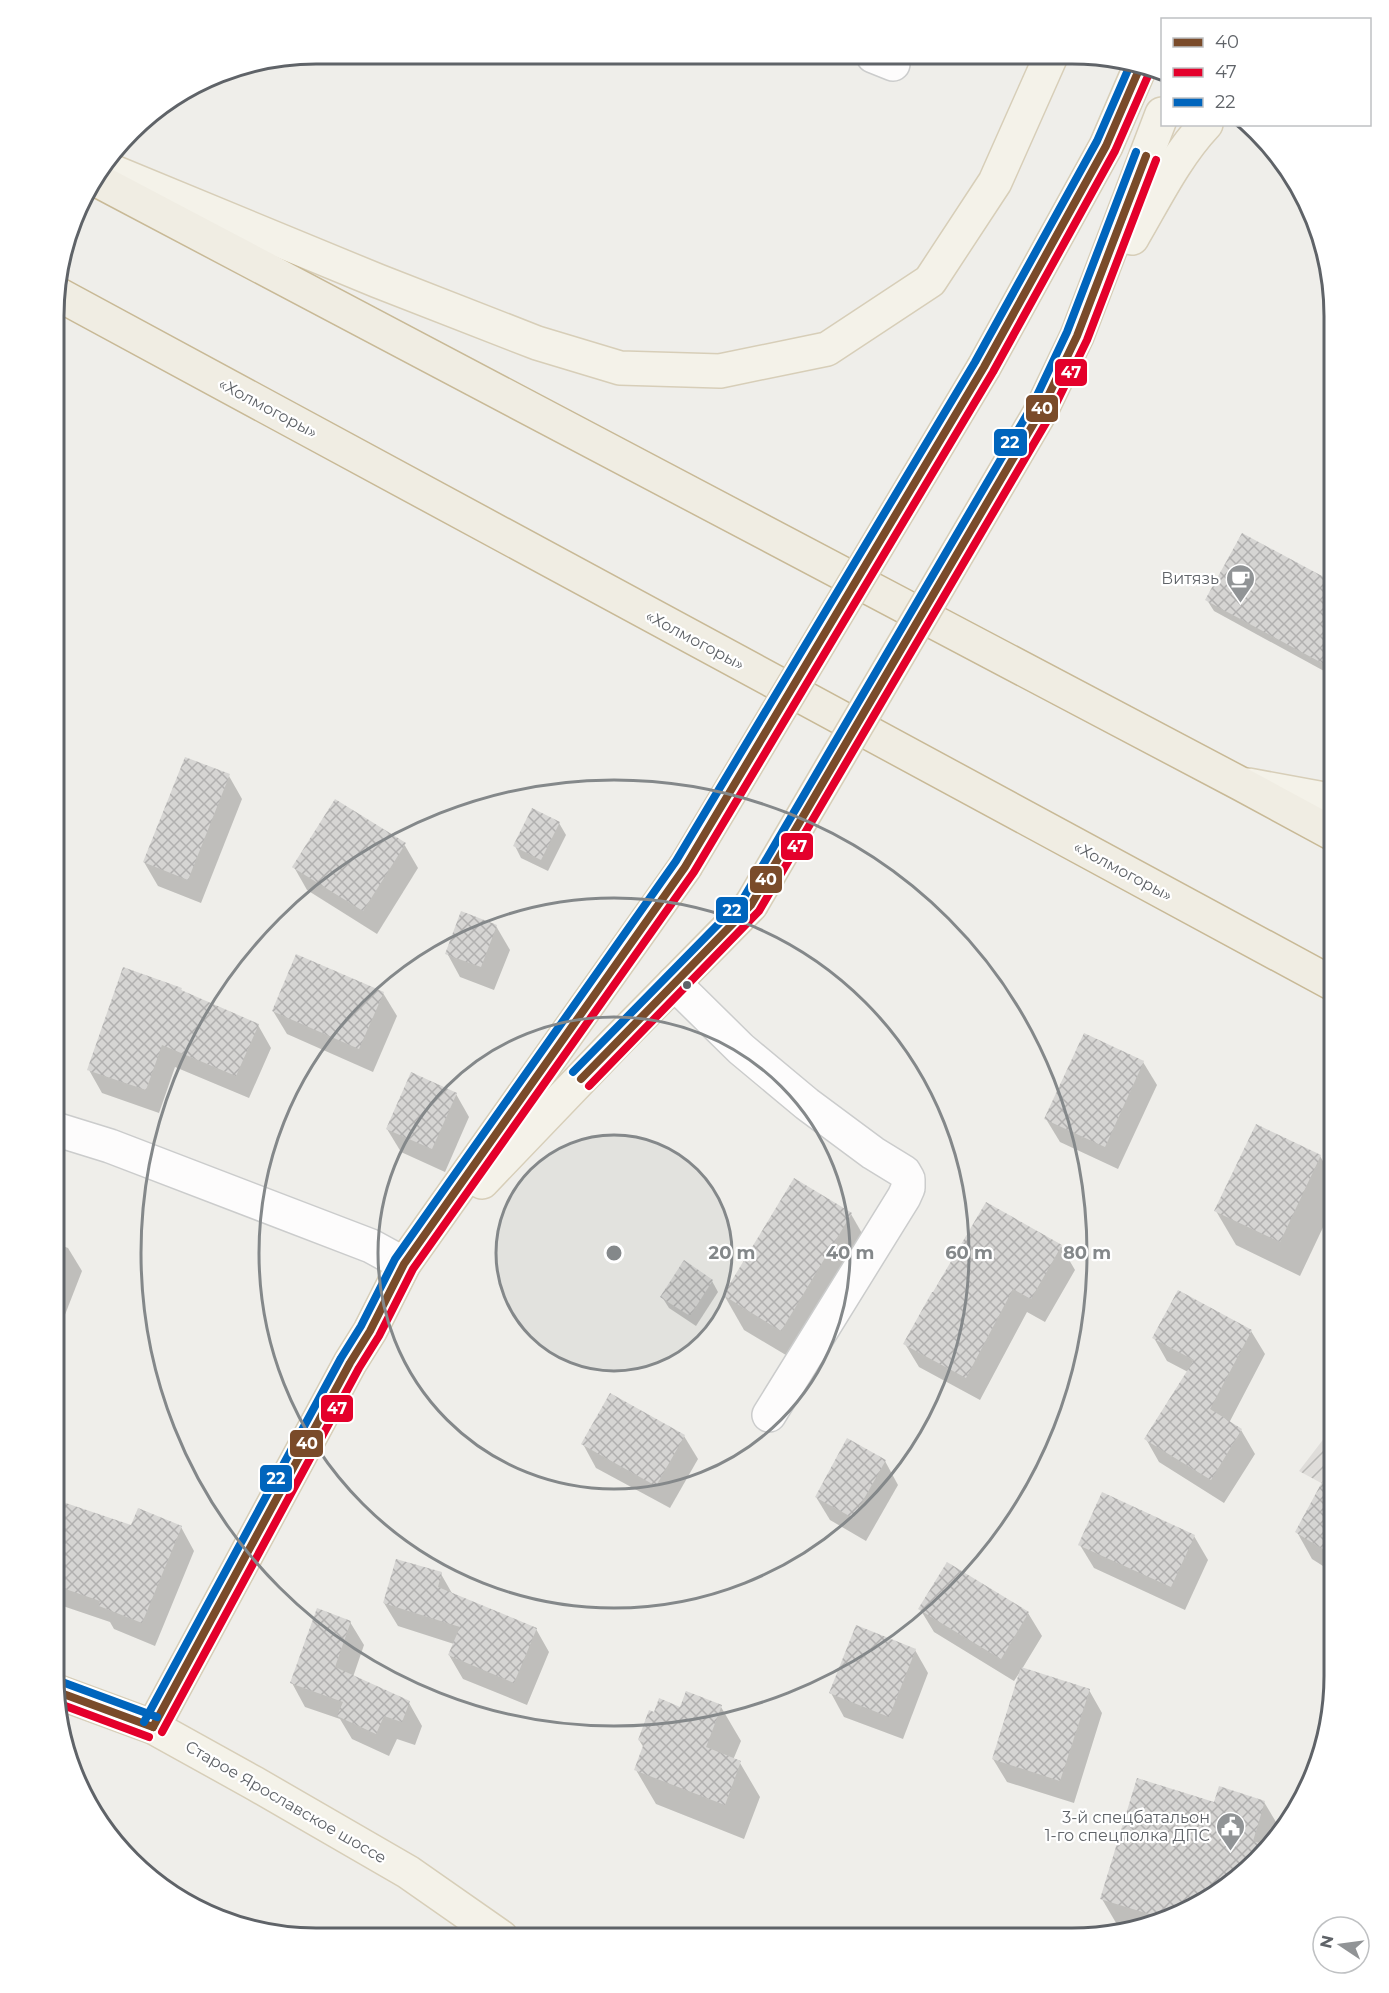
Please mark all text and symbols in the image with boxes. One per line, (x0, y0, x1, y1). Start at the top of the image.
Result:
legend (1161, 18, 1371, 126)
text: 40 (1215, 31, 1239, 53)
text: 47 (1215, 61, 1237, 83)
text: 22 (1215, 91, 1235, 113)
line badge: 47 (1054, 358, 1088, 387)
text: 47 (1061, 363, 1081, 382)
street label: «Холмогоры» (215, 374, 321, 442)
line badge: 40 (1025, 394, 1059, 423)
text: 40 (1031, 399, 1053, 418)
line badge: 22 (993, 428, 1028, 457)
text: 22 (1001, 433, 1019, 452)
cafe icon: Витязь (1224, 562, 1256, 604)
place label: Витязь (1161, 569, 1219, 588)
street label: «Холмогоры» (642, 606, 748, 674)
line badge: 47 (780, 832, 814, 861)
text: 47 (787, 837, 807, 856)
street label: «Холмогоры» (1070, 837, 1176, 905)
line badge: 40 (749, 865, 783, 894)
text: 40 (755, 870, 777, 889)
line badge: 22 (715, 896, 749, 924)
text: 22 (723, 901, 741, 920)
unlabelled marker (681, 979, 693, 991)
text: 20 m (709, 1242, 755, 1264)
text: 40 m (826, 1242, 874, 1264)
text: 60 m (945, 1242, 993, 1264)
text: 80 m (1063, 1242, 1111, 1264)
centre of rings (604, 1243, 624, 1263)
line badge: 47 (320, 1394, 354, 1423)
text: 47 (327, 1399, 347, 1418)
line badge: 40 (289, 1429, 324, 1458)
text: 40 (296, 1434, 318, 1453)
line badge: 22 (259, 1464, 293, 1493)
text: 22 (267, 1469, 285, 1488)
street label: Старое Ярославское шоссе (182, 1737, 390, 1867)
place label: 3-й спецбатальон 1-го спецполка ДПС (1045, 1808, 1210, 1845)
public building icon: 3-й спецбатальон 1-го спецполка ДПС (1215, 1810, 1247, 1852)
north arrow (1311, 1915, 1371, 1975)
text: N (1316, 1933, 1338, 1950)

